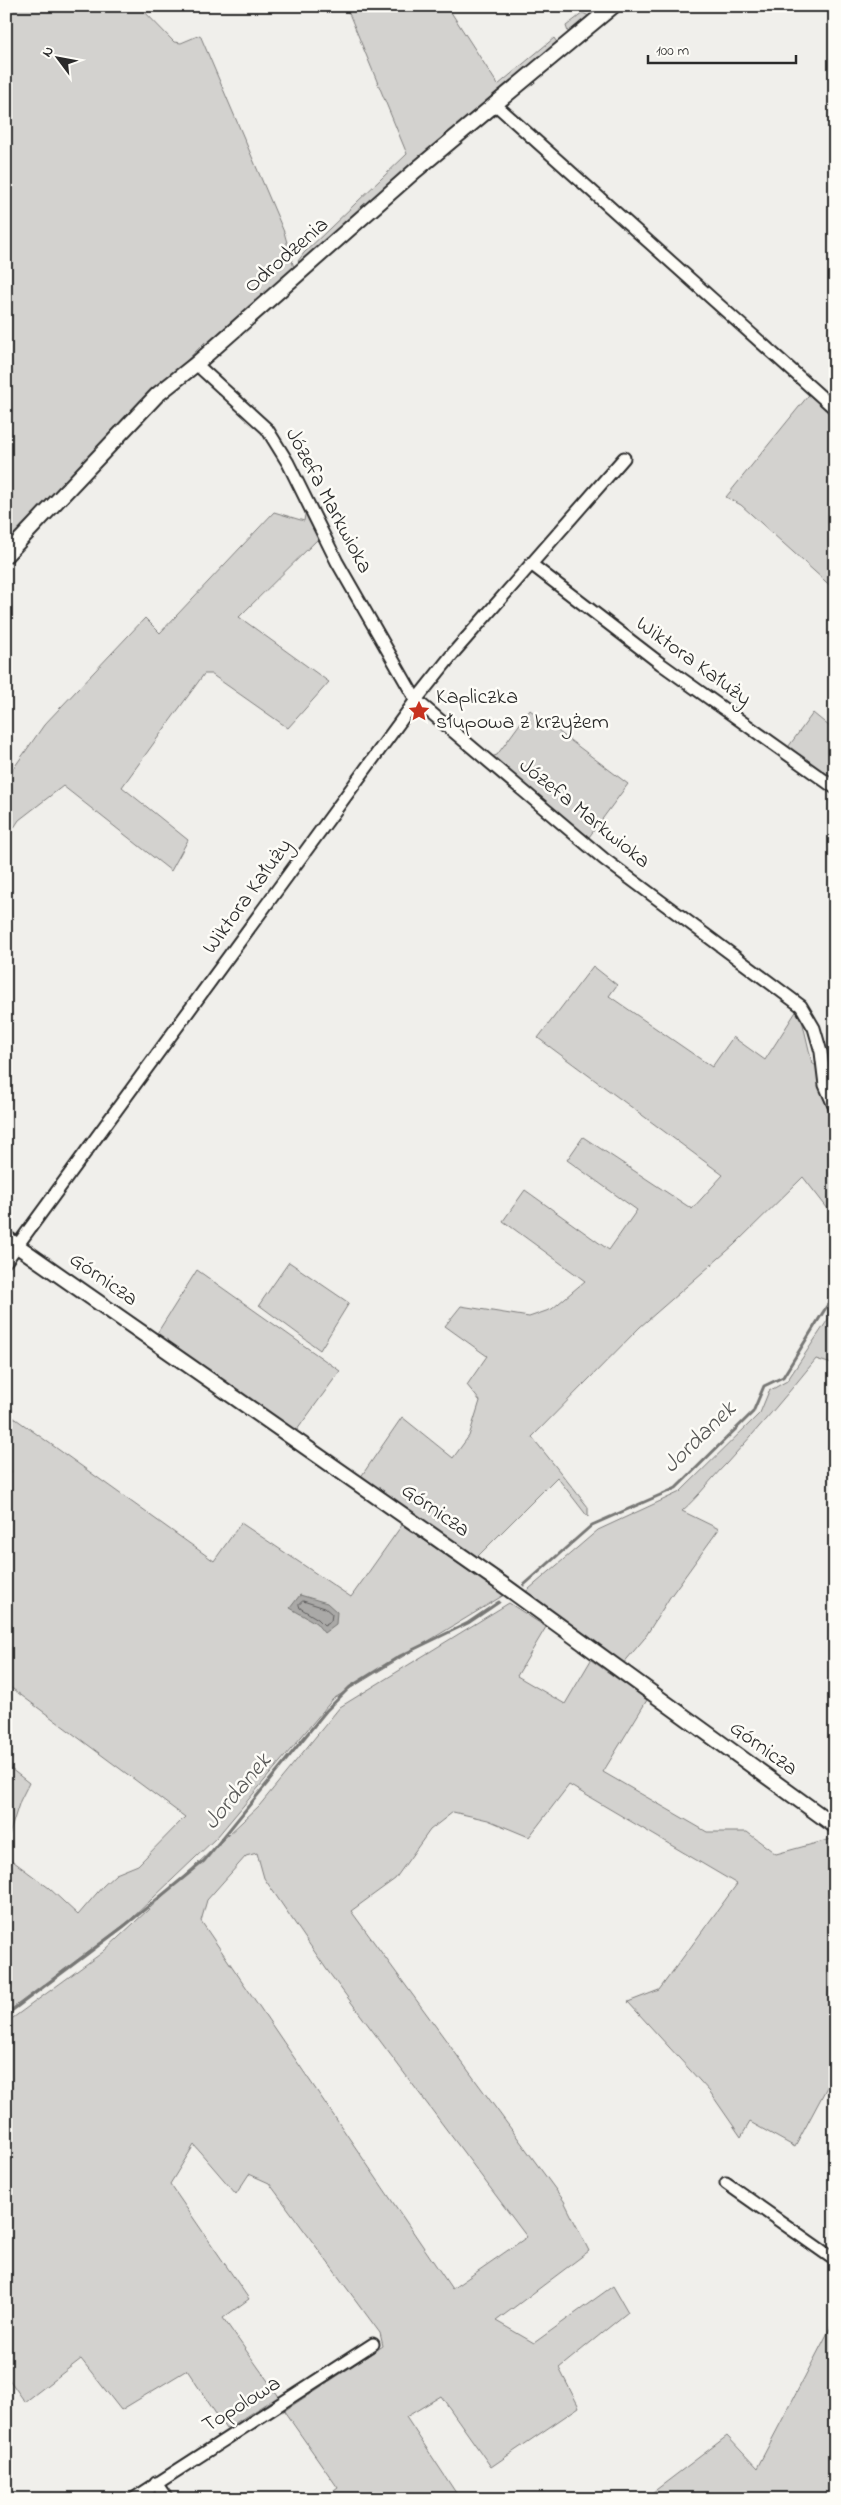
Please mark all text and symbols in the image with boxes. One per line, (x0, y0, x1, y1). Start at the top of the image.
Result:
north arrow (32, 32, 82, 82)
scale bar (648, 32, 796, 64)
text: 100 m (656, 40, 689, 62)
text: N (37, 42, 60, 61)
street label: Odrodzenia (238, 210, 336, 302)
street label: Józefa Markwioka (276, 422, 380, 580)
street label: Wiktora Kałuży (628, 609, 758, 716)
place label: Kapliczka słupowa z krzyżem (436, 682, 609, 740)
place icon: Kapliczka słupowa z krzyżem (406, 698, 432, 724)
street label: Józefa Markwioka (511, 751, 657, 877)
street label: Wiktora Kałuży (195, 832, 302, 962)
street label: Górnicza (62, 1245, 144, 1315)
water label: Jordanek (655, 1393, 746, 1482)
street label: Górnicza (394, 1476, 476, 1546)
street label: Górnicza (722, 1713, 804, 1785)
water label: Jordanek (195, 1745, 282, 1838)
street label: Topolowa (196, 2368, 288, 2442)

